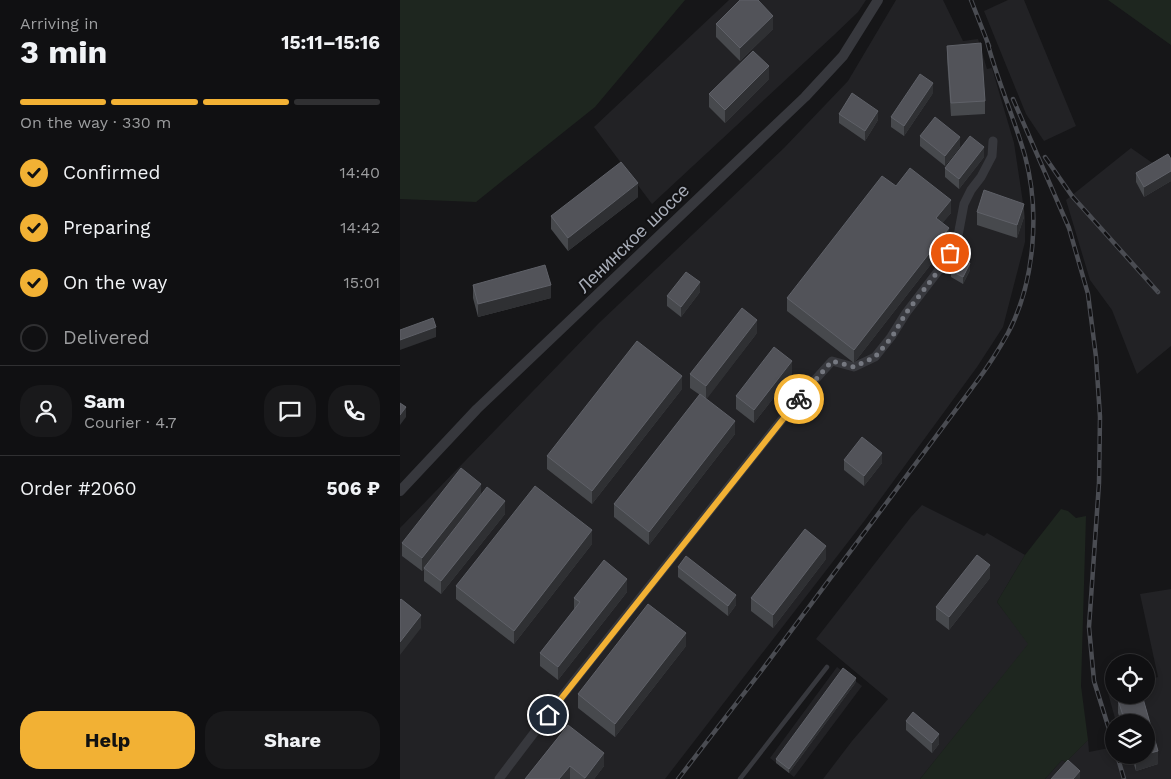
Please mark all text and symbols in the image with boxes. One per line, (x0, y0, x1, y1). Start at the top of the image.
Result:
text: Arriving in (20, 14, 98, 33)
text: 15:11–15:16 (281, 31, 380, 54)
text: 3 min (20, 33, 107, 71)
text: On the way · 330 m (20, 113, 171, 132)
icon: check (20, 159, 48, 187)
text: Confirmed (63, 161, 160, 184)
text: 14:40 (340, 163, 380, 182)
street label: Ленинское шоссе (573, 179, 693, 297)
icon: check (20, 214, 48, 242)
text: Preparing (63, 216, 150, 239)
text: 14:42 (340, 218, 380, 237)
pin (929, 232, 971, 274)
icon: bag (936, 239, 964, 267)
icon: check (20, 269, 48, 297)
text: On the way (63, 271, 167, 294)
text: 15:01 (344, 273, 380, 292)
text: Delivered (63, 326, 150, 349)
courier (774, 374, 824, 424)
button: person (20, 385, 72, 437)
button: chat (264, 385, 316, 437)
button: phone (328, 385, 380, 437)
icon: bike (785, 385, 813, 413)
text: Sam (84, 390, 125, 413)
text: Courier · 4.7 (84, 413, 177, 432)
text: Order #2060 (20, 477, 137, 500)
text: 506 ₽ (326, 477, 380, 500)
map controls (1105, 654, 1155, 764)
button: locate (1105, 654, 1155, 704)
pin (527, 694, 569, 736)
icon: home (534, 701, 562, 729)
button: Help (20, 711, 195, 769)
button: Share (205, 711, 380, 769)
button: layers (1105, 714, 1155, 764)

